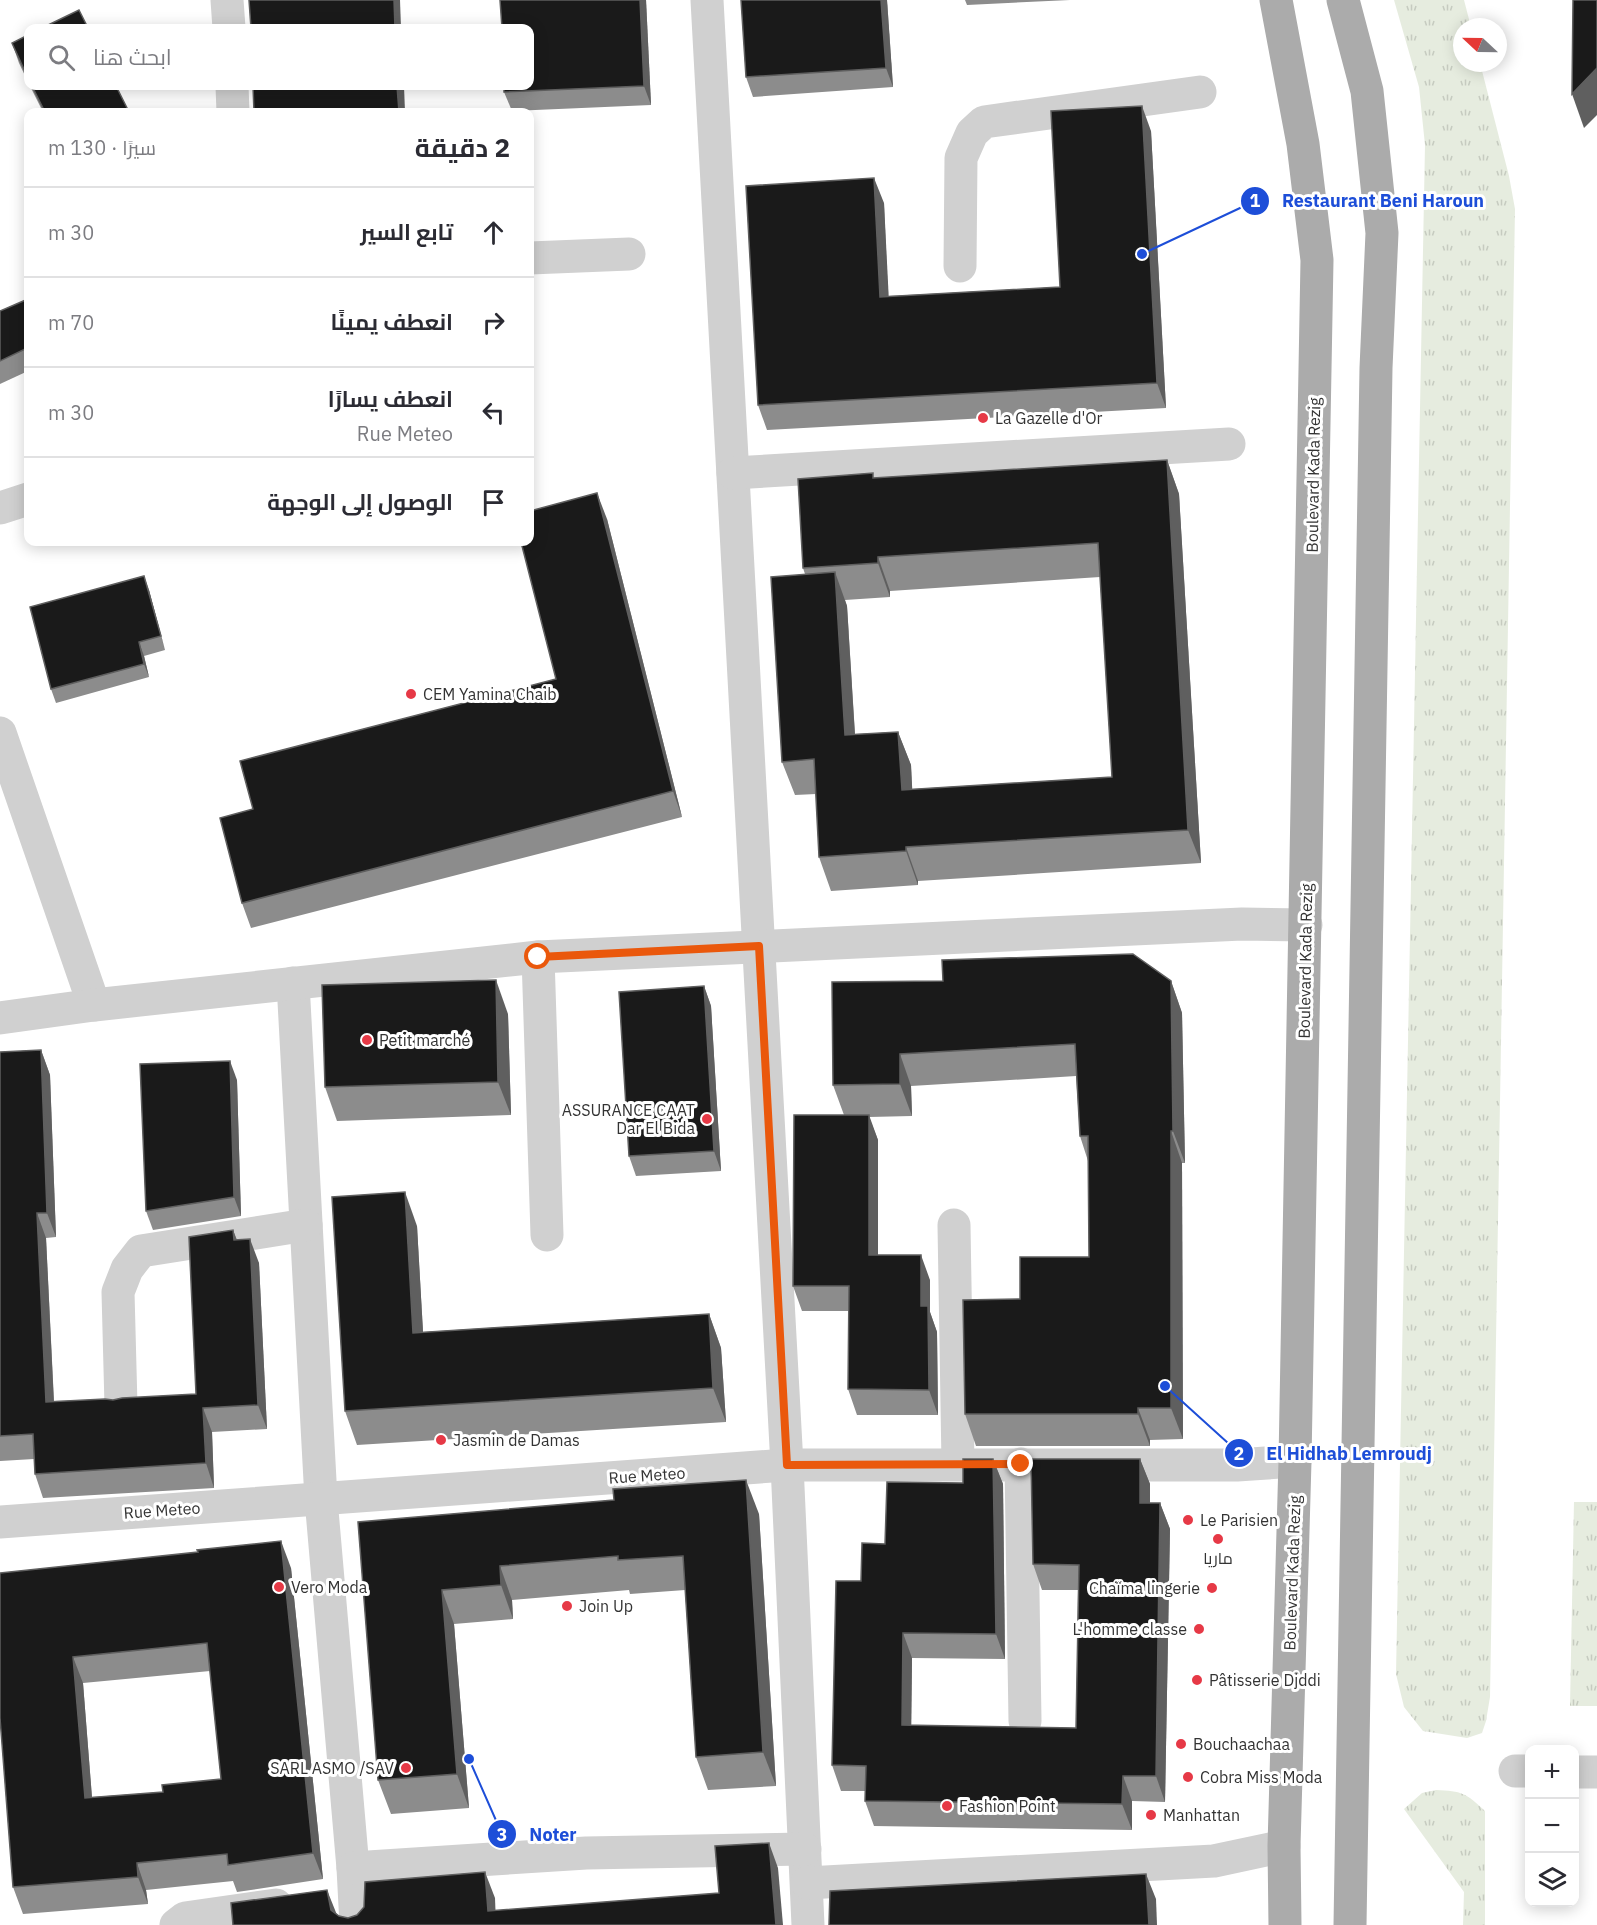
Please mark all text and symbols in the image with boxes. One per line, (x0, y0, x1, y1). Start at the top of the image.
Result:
north arrow (1453, 18, 1507, 72)
search box (24, 24, 534, 90)
icon: search (45, 41, 78, 74)
text: ابحث هنا (93, 42, 172, 71)
text: 2 دقيقة (415, 130, 510, 164)
text: سيرًا · 130 m (48, 134, 156, 161)
callout: Restaurant Beni Haroun (1240, 183, 1496, 219)
text: 1 (1250, 189, 1261, 212)
text: Restaurant Beni Haroun (1282, 189, 1484, 212)
icon: ahead (477, 216, 510, 249)
text: تابع السير (360, 217, 453, 246)
text: 30 m (48, 219, 94, 246)
icon: right (477, 306, 510, 339)
text: انعطف يمينًا (331, 307, 453, 336)
text: 70 m (48, 309, 94, 336)
text: انعطف يسارًا (328, 384, 453, 413)
icon: left (477, 396, 510, 429)
street label: Boulevard Kada Rezig (1302, 397, 1324, 553)
text: 30 m (48, 399, 94, 426)
place label: La Gazelle d'Or (995, 408, 1103, 428)
marker: La Gazelle d'Or (976, 411, 990, 425)
text: Rue Meteo (357, 420, 453, 447)
icon: arrive (477, 486, 510, 519)
text: الوصول إلى الوجهة (267, 487, 453, 516)
place label: CEM Yamina Chaib (423, 684, 557, 704)
marker: CEM Yamina Chaib (404, 687, 418, 701)
street label: Boulevard Kada Rezig (1294, 883, 1316, 1039)
route start (524, 943, 550, 969)
place label: Petit marché (379, 1030, 471, 1050)
marker: Petit marché (360, 1033, 374, 1047)
place label: ASSURANCE CAAT Dar El Bida (562, 1100, 695, 1138)
marker: ASSURANCE CAAT Dar El Bida (700, 1112, 714, 1126)
place label: Jasmin de Damas (453, 1430, 580, 1450)
marker: Jasmin de Damas (434, 1433, 448, 1447)
callout: El Hidhab Lemroudj (1224, 1435, 1444, 1471)
text: 2 (1234, 1442, 1244, 1465)
text: El Hidhab Lemroudj (1266, 1442, 1432, 1465)
route end (1007, 1450, 1033, 1476)
street label: Rue Meteo (608, 1462, 686, 1488)
street label: Boulevard Kada Rezig (1279, 1495, 1305, 1651)
street label: Rue Meteo (123, 1497, 201, 1523)
place label: Le Parisien (1200, 1510, 1278, 1530)
marker: Le Parisien (1181, 1513, 1195, 1527)
marker: ماريا (1211, 1532, 1225, 1546)
place label: ماريا (1203, 1548, 1233, 1568)
place label: Vero Moda (291, 1577, 368, 1597)
place label: Chaïma lingerie (1089, 1578, 1200, 1598)
marker: Vero Moda (272, 1580, 286, 1594)
marker: Chaïma lingerie (1205, 1581, 1219, 1595)
place label: Join Up (579, 1596, 633, 1616)
marker: Join Up (560, 1599, 574, 1613)
place label: L'homme classe (1072, 1619, 1187, 1639)
marker: L'homme classe (1192, 1622, 1206, 1636)
place label: Pâtisserie Djddi (1209, 1670, 1321, 1690)
marker: Pâtisserie Djddi (1190, 1673, 1204, 1687)
place label: Bouchaachaa (1193, 1734, 1290, 1754)
marker: Bouchaachaa (1174, 1737, 1188, 1751)
map controls (1525, 1745, 1579, 1907)
button: + (1525, 1745, 1579, 1799)
place label: SARL ASMO /SAV (270, 1758, 394, 1778)
marker: SARL ASMO /SAV (399, 1761, 413, 1775)
place label: Cobra Miss Moda (1200, 1767, 1323, 1787)
marker: Cobra Miss Moda (1181, 1770, 1195, 1784)
place label: Fashion Point (959, 1796, 1056, 1816)
marker: Fashion Point (940, 1799, 954, 1813)
button: − (1525, 1799, 1579, 1853)
place label: Manhattan (1163, 1805, 1240, 1825)
marker: Manhattan (1144, 1808, 1158, 1822)
callout: Noter (487, 1816, 588, 1852)
text: 3 (497, 1823, 507, 1846)
text: Noter (529, 1823, 577, 1846)
button: layers (1525, 1853, 1579, 1907)

